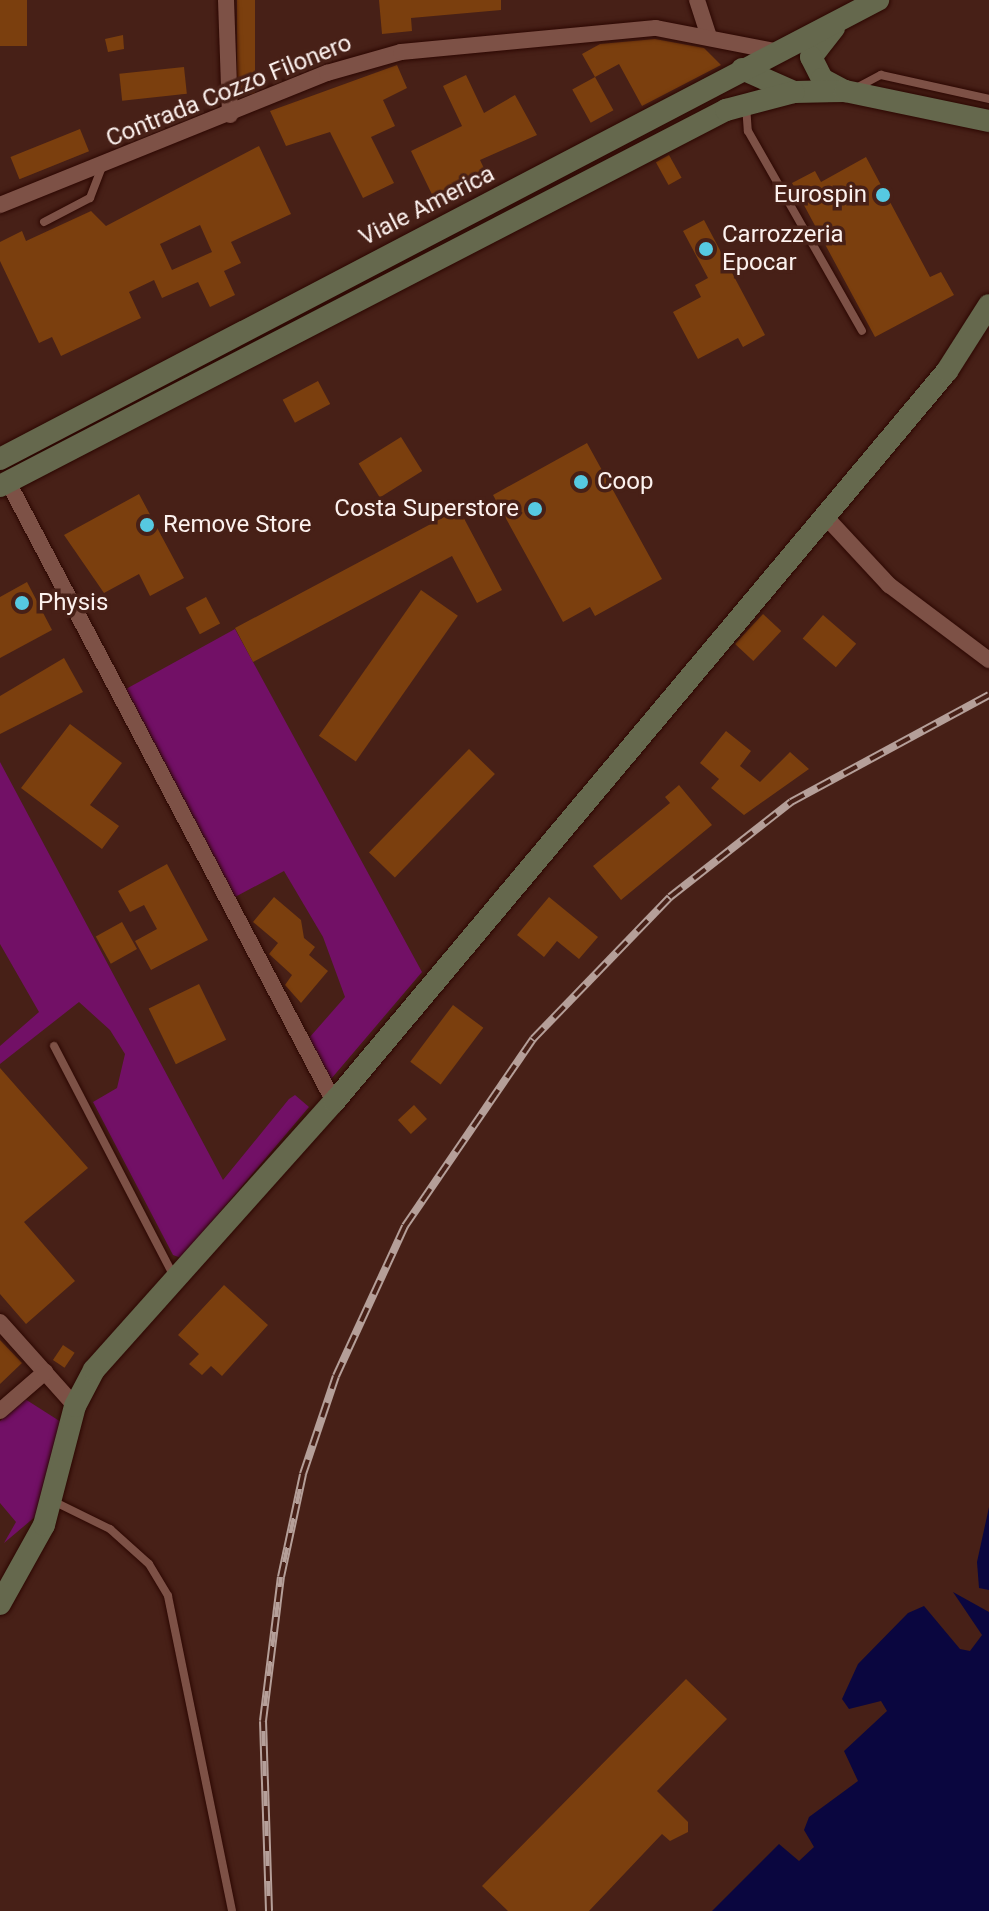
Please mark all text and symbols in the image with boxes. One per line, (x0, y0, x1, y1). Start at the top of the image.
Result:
street label: Contrada Cozzo Filonero (102, 29, 356, 153)
street label: Viale America (355, 160, 499, 252)
place label: Eurospin (774, 181, 867, 209)
marker: Eurospin (874, 186, 892, 204)
place label: Carrozzeria Epocar (722, 221, 844, 277)
marker: Carrozzeria Epocar (697, 240, 715, 258)
place label: Coop (597, 468, 653, 496)
marker: Coop (572, 473, 590, 491)
place label: Costa Superstore (334, 495, 519, 523)
marker: Costa Superstore (526, 500, 544, 518)
place label: Remove Store (163, 511, 311, 539)
marker: Remove Store (138, 516, 156, 534)
place label: Physis (38, 589, 108, 617)
marker: Physis (13, 594, 31, 612)

